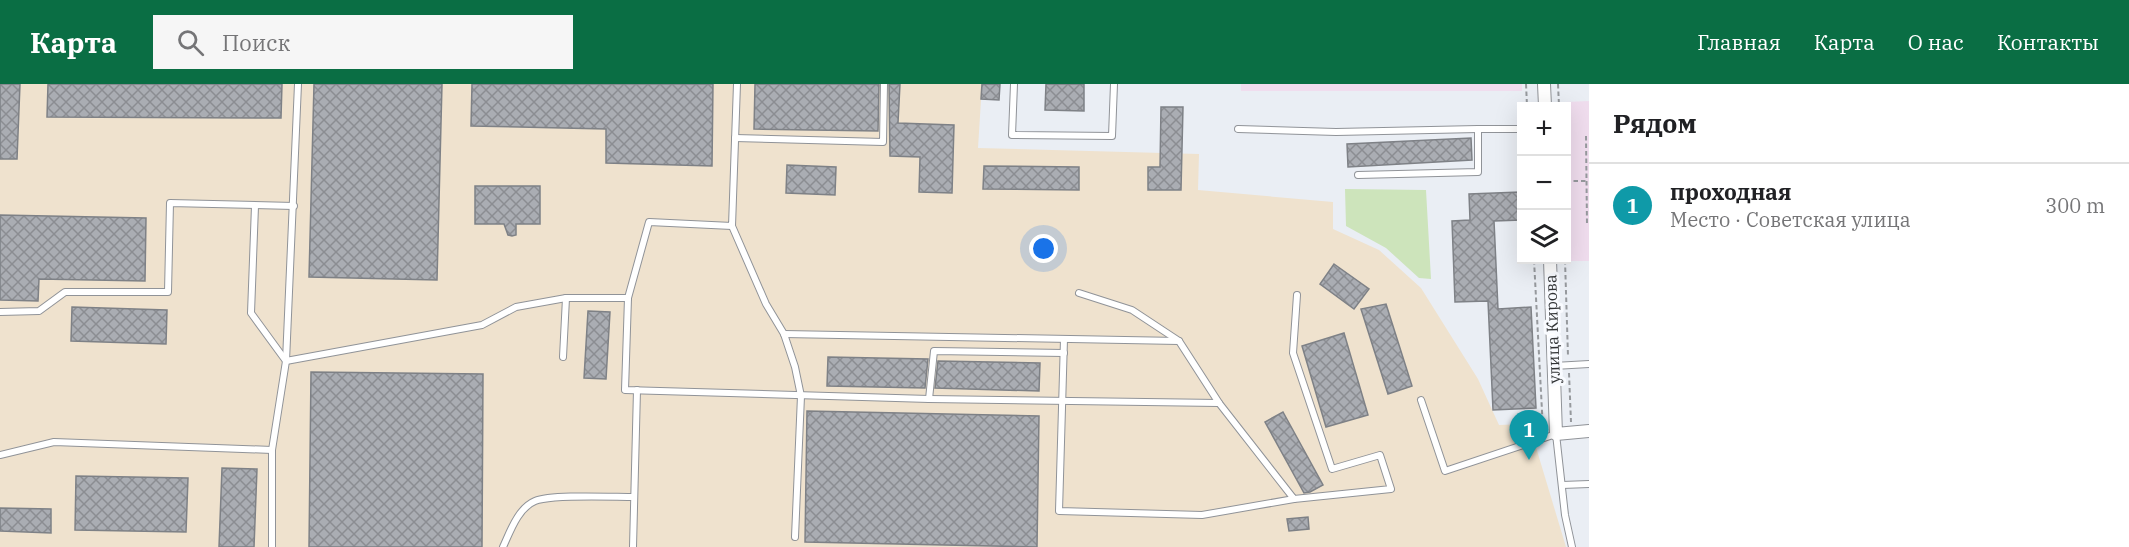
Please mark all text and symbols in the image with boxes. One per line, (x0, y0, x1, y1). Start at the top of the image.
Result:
search box (153, 15, 573, 69)
text: Карта (30, 24, 117, 61)
icon: search (174, 26, 207, 59)
text: Поиск (222, 28, 290, 57)
text: Главная (1697, 28, 1781, 56)
text: Карта (1814, 28, 1875, 56)
text: О нас (1908, 28, 1964, 56)
text: Контакты (1997, 28, 2099, 56)
map controls (1517, 102, 1571, 264)
button: + (1517, 102, 1571, 156)
text: Рядом (1613, 106, 1697, 140)
button: − (1517, 156, 1571, 210)
text: проходная (1670, 177, 1791, 206)
text: 1 (1627, 192, 1639, 219)
text: 300 m (2045, 192, 2105, 219)
text: Место · Советская улица (1670, 206, 1911, 233)
button: layers (1517, 210, 1571, 264)
your location (1029, 234, 1058, 263)
street label: улица Кирова (1540, 274, 1564, 384)
pin: 1 (1510, 410, 1549, 460)

